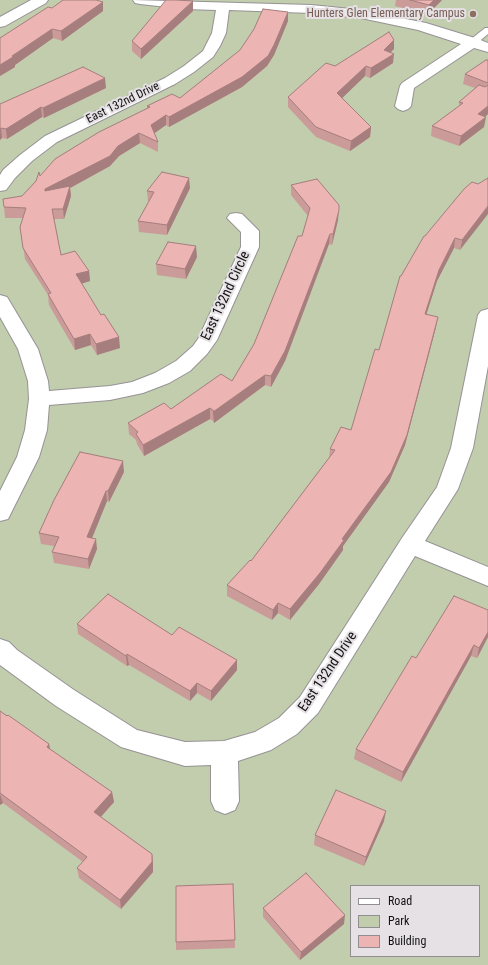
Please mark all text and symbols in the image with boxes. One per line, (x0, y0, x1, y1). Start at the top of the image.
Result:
place label: Hunters Glen Elementary Campus (306, 7, 465, 21)
marker: Hunters Glen Elementary Campus (468, 9, 478, 19)
street label: East 132nd Drive (84, 79, 162, 127)
street label: East 132nd Circle (198, 249, 254, 343)
street label: East 132nd Drive (295, 629, 361, 715)
legend (350, 885, 480, 957)
text: Road (388, 894, 412, 908)
text: Park (388, 914, 409, 928)
text: Building (388, 934, 426, 948)

